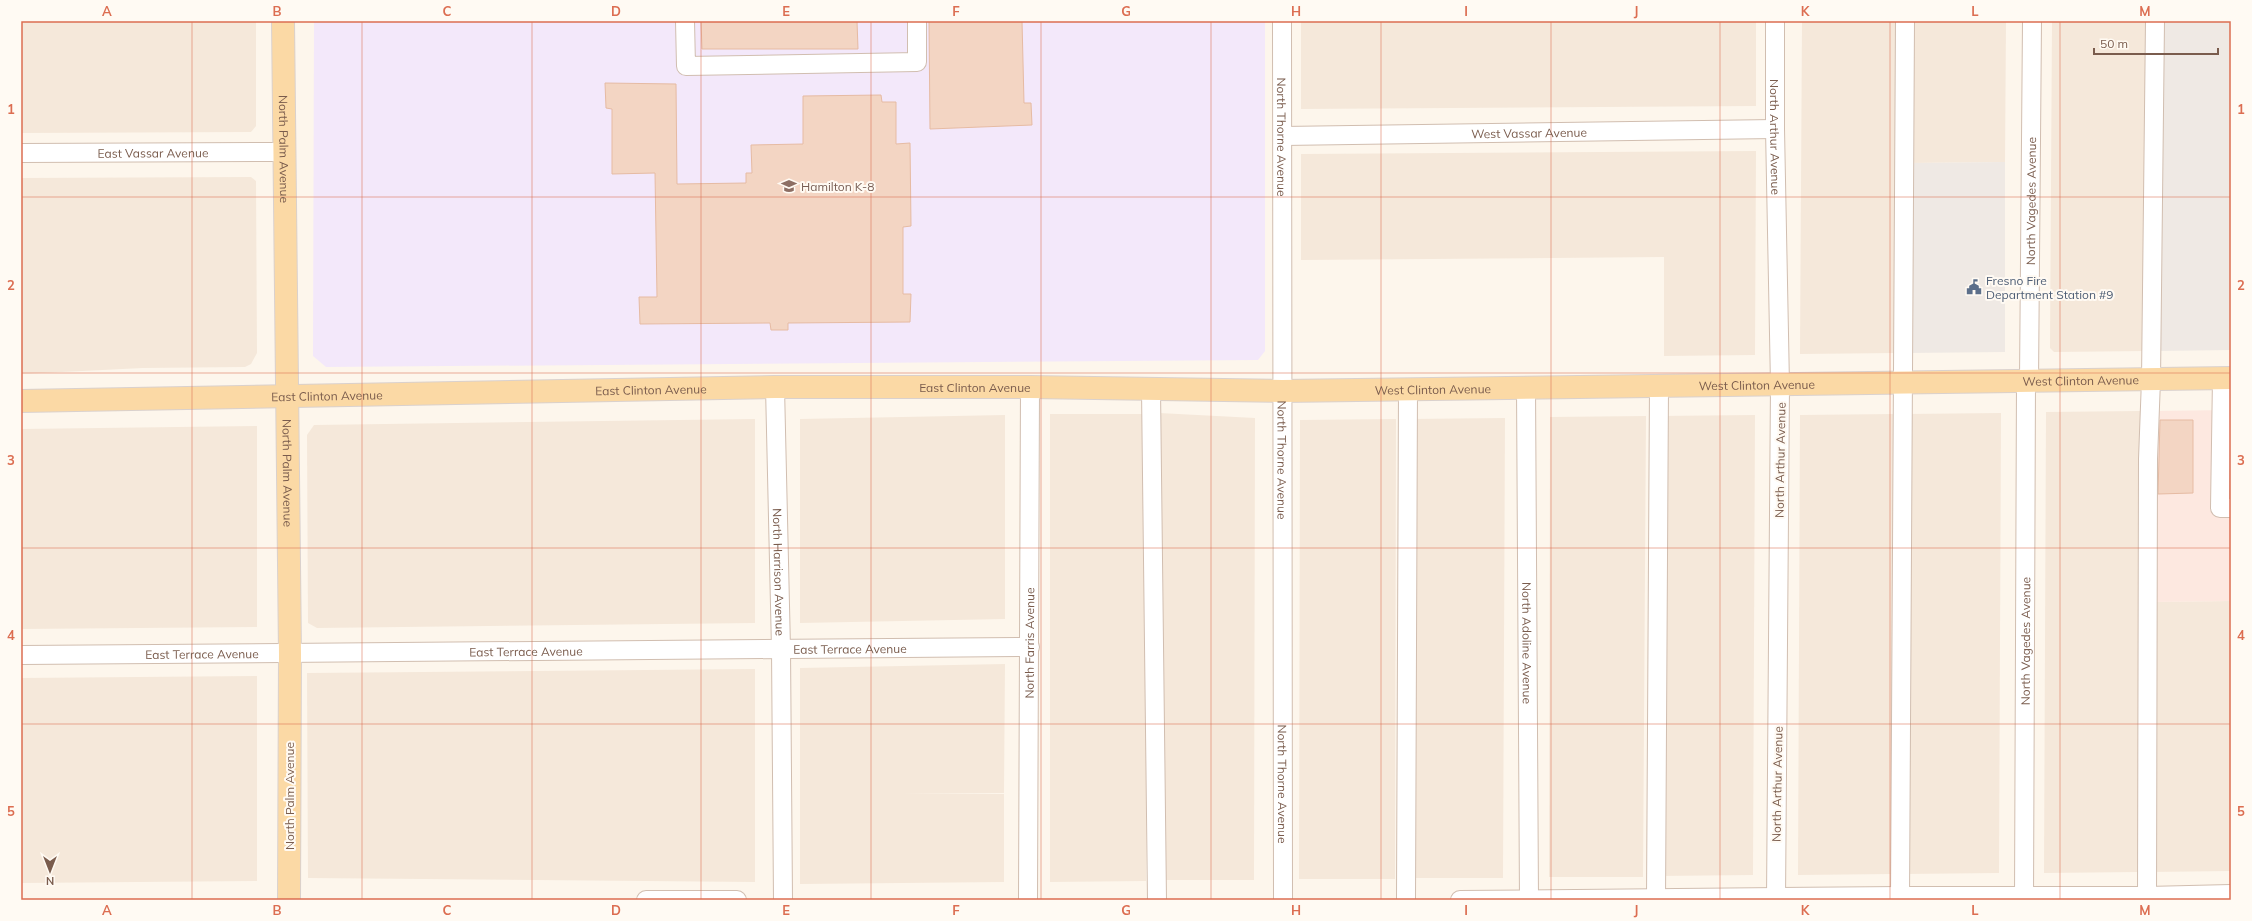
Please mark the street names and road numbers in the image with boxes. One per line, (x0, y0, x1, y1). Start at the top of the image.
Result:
street label: North Thorne Avenue (1275, 77, 1290, 197)
street label: North Arthur Avenue (1767, 79, 1784, 195)
street label: North Palm Avenue (276, 95, 293, 203)
street label: West Vassar Avenue (1471, 124, 1587, 141)
street label: North Vagedes Avenue (2022, 137, 2039, 265)
street label: East Vassar Avenue (98, 145, 208, 160)
street label: West Clinton Avenue (2022, 372, 2139, 388)
street label: West Clinton Avenue (1698, 376, 1815, 393)
street label: East Clinton Avenue (919, 380, 1031, 395)
street label: East Clinton Avenue (595, 381, 707, 398)
street label: West Clinton Avenue (1375, 381, 1491, 397)
street label: East Clinton Avenue (271, 387, 383, 404)
street label: North Thorne Avenue (1275, 400, 1290, 520)
street label: North Arthur Avenue (1771, 402, 1789, 518)
street label: North Palm Avenue (280, 419, 296, 527)
street label: North Harrison Avenue (770, 508, 788, 636)
street label: North Vagedes Avenue (2017, 577, 2033, 705)
street label: North Adoline Avenue (1520, 582, 1535, 704)
street label: North Farris Avenue (1021, 587, 1037, 699)
street label: East Terrace Avenue (793, 640, 907, 656)
street label: East Terrace Avenue (469, 643, 583, 659)
street label: East Terrace Avenue (145, 646, 259, 662)
street label: North Thorne Avenue (1275, 724, 1290, 844)
street label: North Arthur Avenue (1768, 726, 1786, 842)
street label: North Palm Avenue (282, 742, 297, 850)

